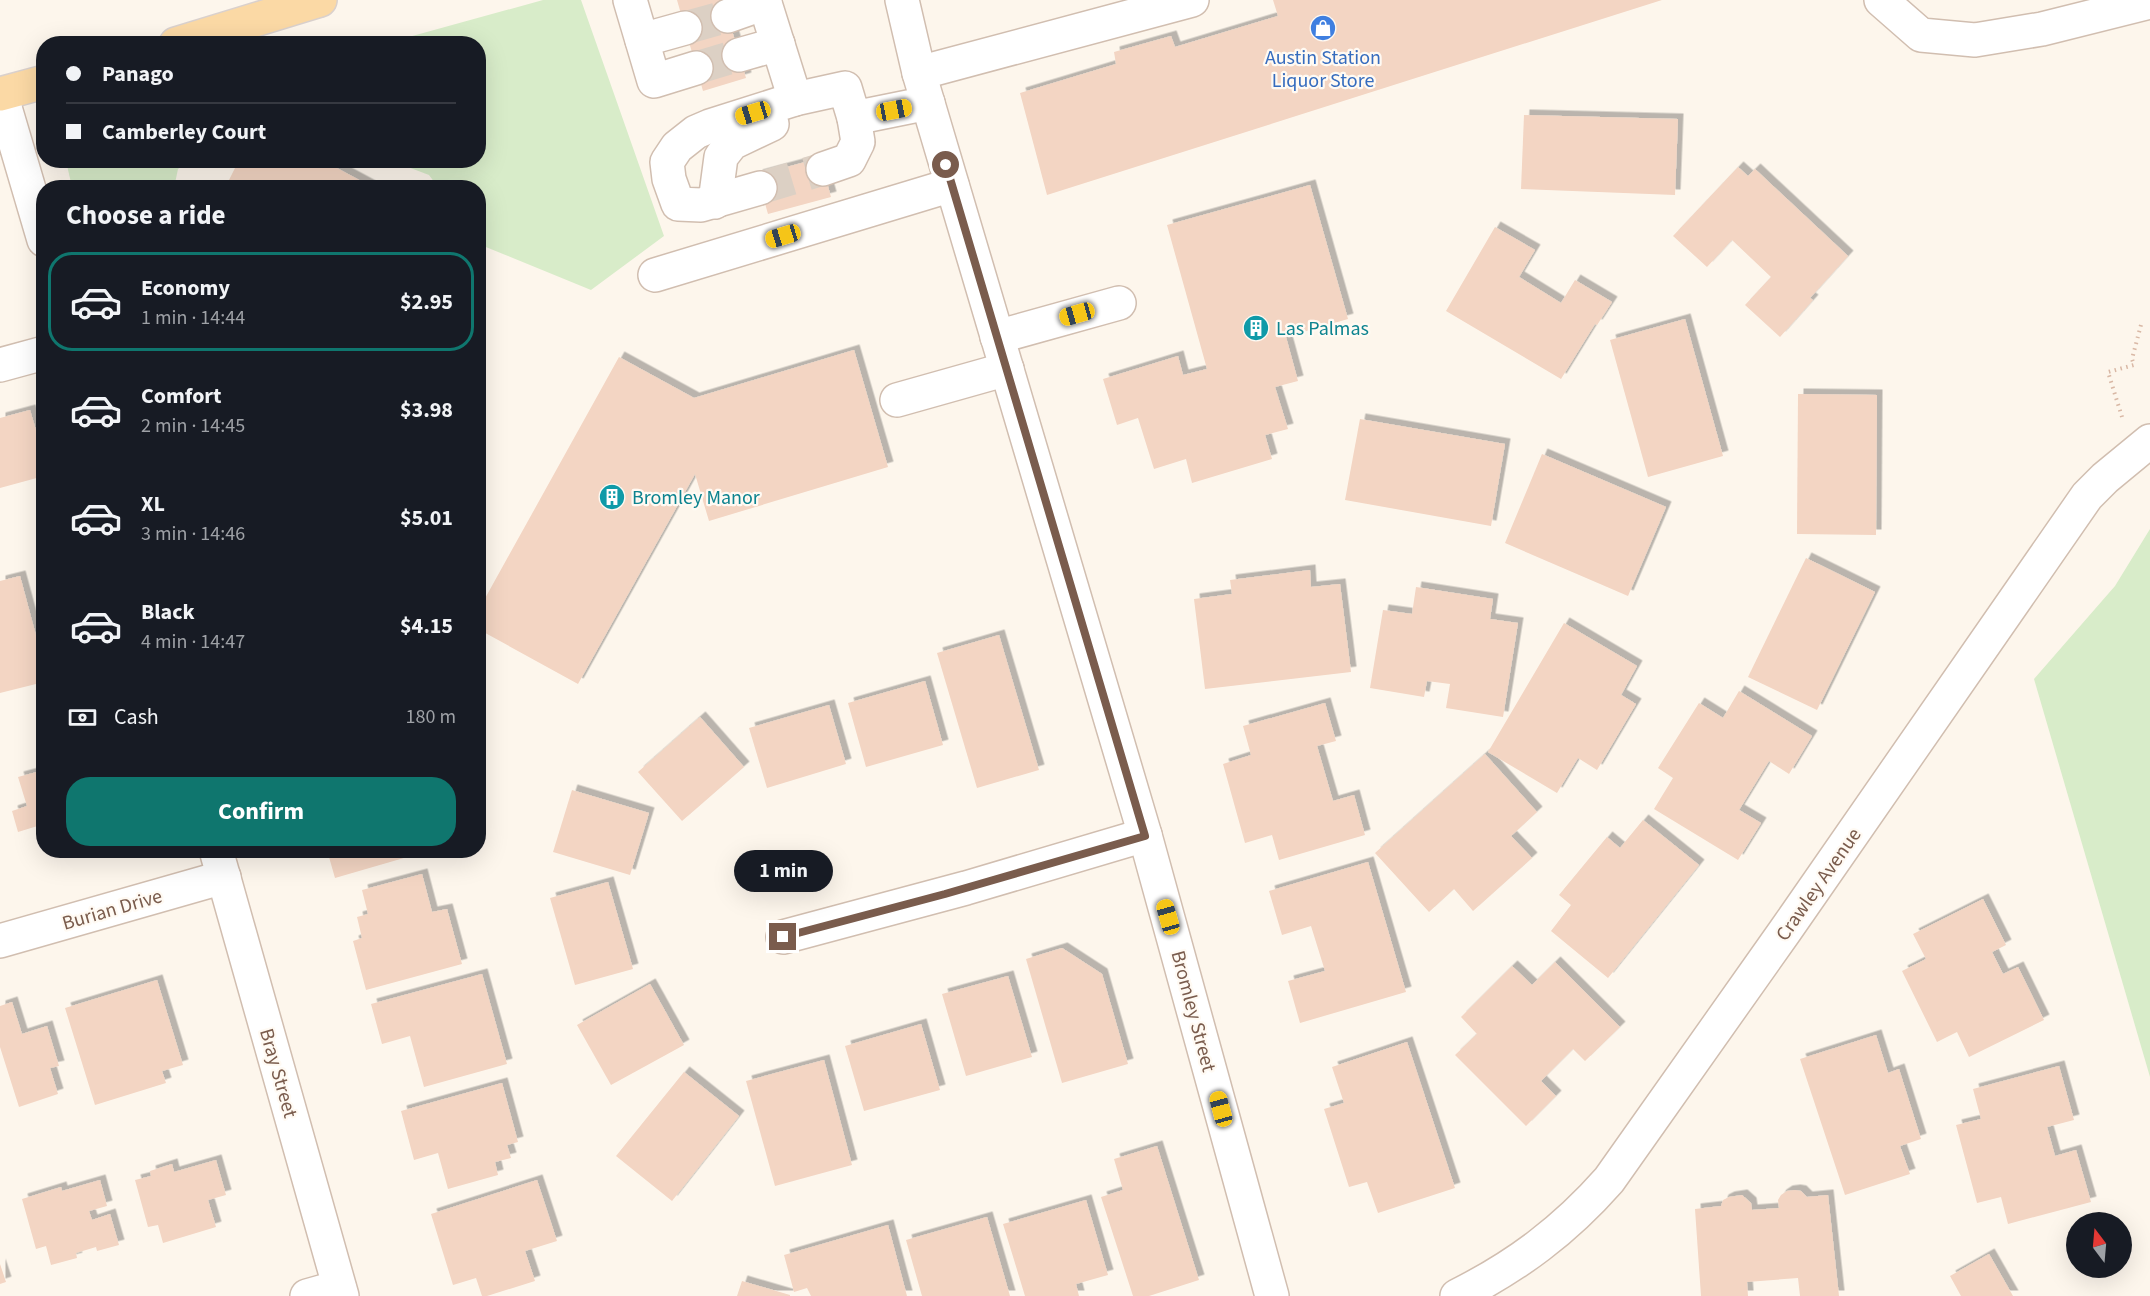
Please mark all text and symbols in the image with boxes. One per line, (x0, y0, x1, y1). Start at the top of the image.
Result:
shop icon: Austin Station Liquor Store (1308, 13, 1338, 43)
place label: Austin Station Liquor Store (1265, 44, 1381, 95)
text: Panago (102, 58, 174, 90)
car (875, 98, 913, 122)
car (733, 99, 773, 127)
text: Camberley Court (102, 116, 266, 148)
route start (932, 151, 959, 178)
text: Choose a ride (66, 196, 226, 235)
car (763, 222, 803, 250)
text: Economy (141, 272, 230, 304)
icon: car (69, 275, 123, 329)
text: $2.95 (400, 286, 453, 318)
car (1057, 300, 1097, 328)
text: 1 min · 14:44 (141, 304, 245, 332)
building icon: Las Palmas (1241, 313, 1271, 343)
place label: Las Palmas (1276, 315, 1369, 343)
text: Comfort (141, 380, 222, 412)
icon: car (69, 383, 123, 437)
text: $3.98 (400, 394, 453, 426)
text: 2 min · 14:45 (141, 412, 245, 440)
building icon: Bromley Manor (597, 482, 627, 512)
place label: Bromley Manor (632, 484, 760, 512)
text: XL (141, 488, 165, 520)
icon: car (69, 491, 123, 545)
text: $5.01 (400, 502, 453, 534)
text: 3 min · 14:46 (141, 520, 245, 548)
text: Black (141, 596, 195, 628)
icon: car (69, 599, 123, 653)
text: $4.15 (400, 610, 453, 642)
text: 4 min · 14:47 (141, 628, 245, 656)
icon: cash (66, 701, 99, 734)
text: Cash (114, 701, 159, 733)
text: 180 m (406, 703, 456, 731)
button: Confirm (66, 777, 456, 846)
street label: Crawley Avenue (1769, 822, 1868, 947)
callout: 1 min (734, 850, 832, 892)
text: 1 min (759, 857, 808, 885)
street label: Burian Drive (59, 882, 166, 938)
car (1154, 897, 1182, 937)
route end (769, 923, 796, 950)
street label: Bromley Street (1163, 948, 1223, 1075)
street label: Bray Street (252, 1025, 304, 1121)
car (1208, 1089, 1234, 1129)
north arrow (2066, 1212, 2132, 1278)
map controls (2066, 1212, 2132, 1278)

